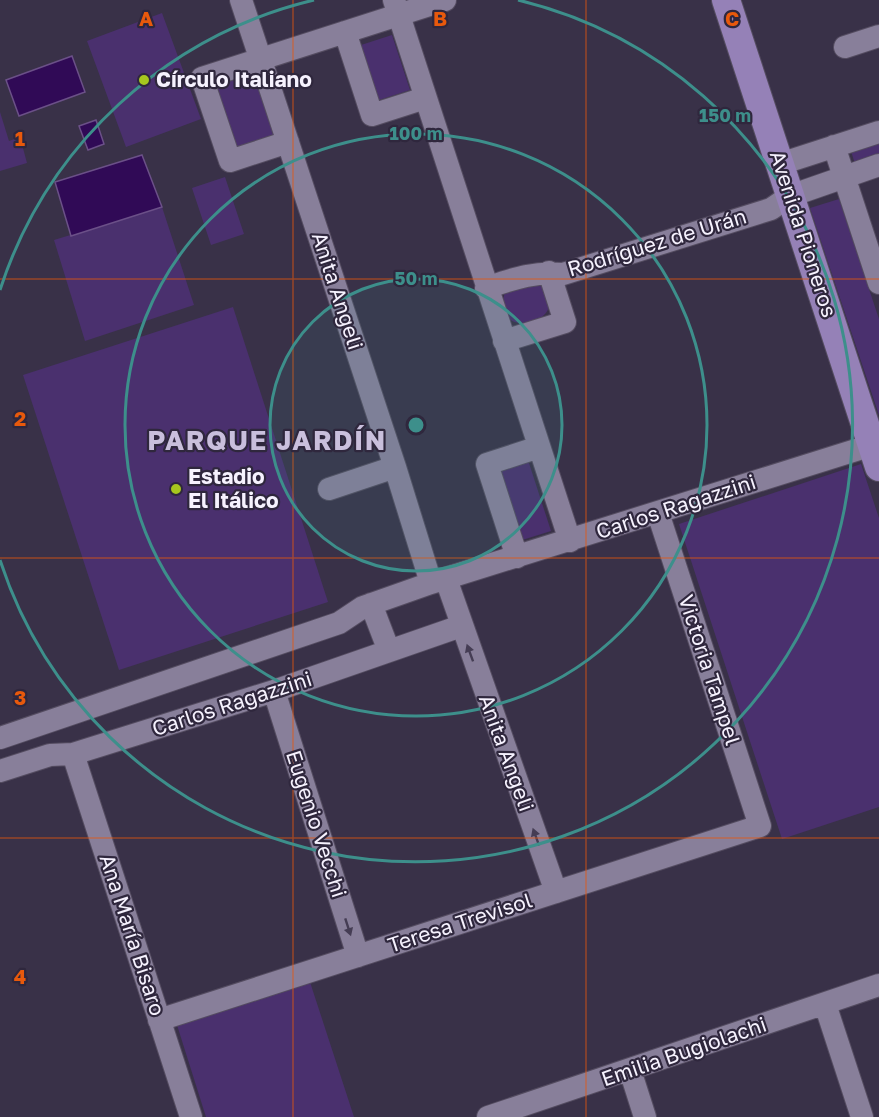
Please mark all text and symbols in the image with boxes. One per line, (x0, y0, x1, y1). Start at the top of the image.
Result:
text: A (139, 6, 153, 30)
text: B (433, 6, 447, 30)
text: C (725, 6, 739, 30)
place label: Círculo Italiano (156, 66, 312, 92)
marker: Círculo Italiano (137, 73, 151, 87)
text: 150 m (699, 104, 751, 126)
text: 100 m (390, 122, 442, 144)
text: 1 (15, 126, 25, 150)
street label: Avenida Pioneros (765, 147, 843, 320)
street label: Rodríguez de Urán (564, 202, 749, 282)
street label: Anita Angeli (307, 228, 369, 353)
text: 50 m (395, 267, 437, 289)
text: 2 (14, 406, 26, 430)
centre of rings (406, 415, 426, 435)
district label: PARQUE JARDÍN (147, 424, 387, 456)
place label: Estadio El Itálico (188, 463, 279, 513)
street label: Carlos Ragazzini (593, 468, 759, 544)
marker: Estadio El Itálico (169, 482, 183, 496)
street label: Victoria Tampel (673, 591, 746, 748)
one-way arrow (465, 644, 475, 662)
street label: Carlos Ragazzini (149, 665, 315, 741)
text: 3 (14, 685, 26, 709)
street label: Anita Angeli (474, 691, 540, 815)
street label: Eugenio Vecchi (281, 747, 353, 901)
one-way arrow (531, 828, 541, 846)
street label: Ana María Bisaro (95, 851, 171, 1019)
street label: Teresa Trevisol (384, 886, 535, 958)
one-way arrow (344, 918, 354, 936)
text: 4 (14, 964, 26, 988)
street label: Emilia Bugiolachi (598, 1011, 770, 1092)

